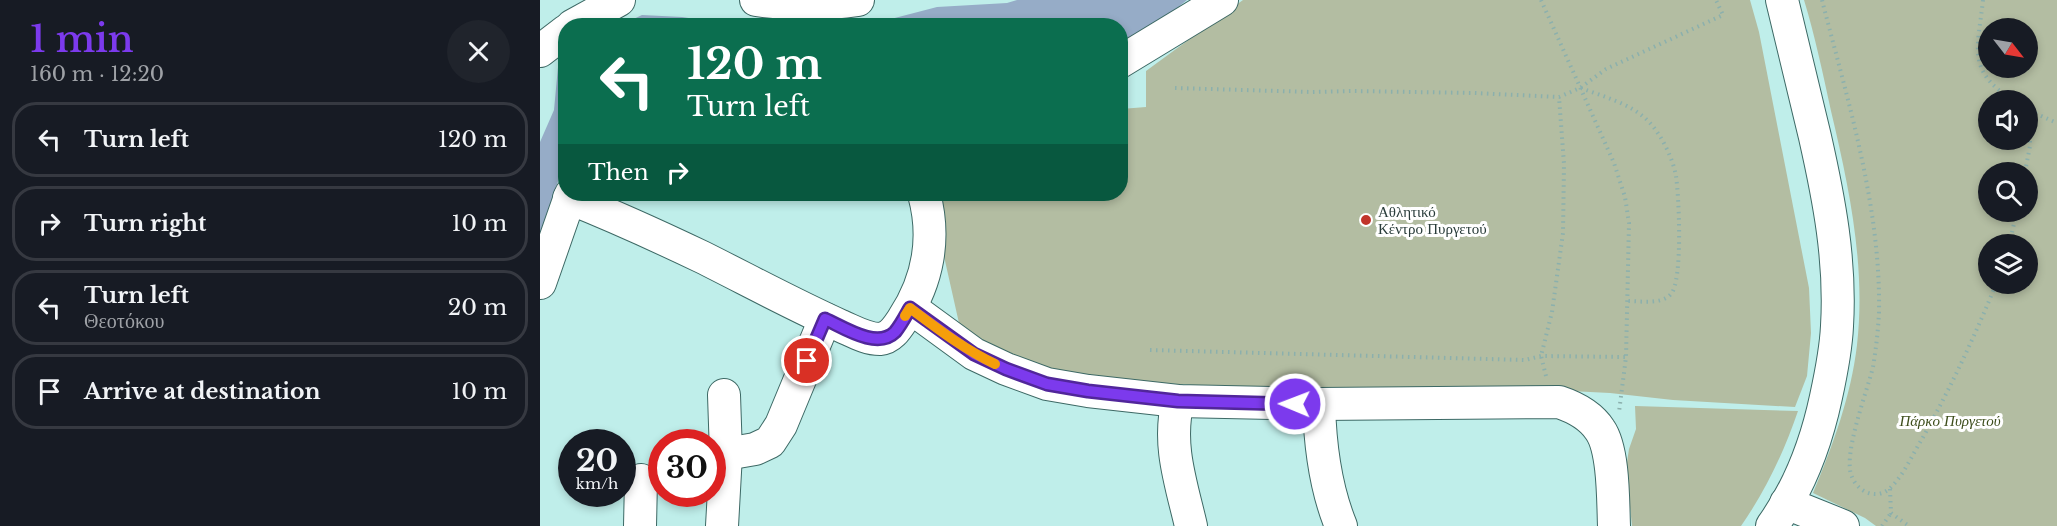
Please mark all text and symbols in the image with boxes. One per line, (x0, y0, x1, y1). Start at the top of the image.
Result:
text: 1 min (30, 17, 134, 62)
north arrow (1978, 18, 2038, 78)
map controls (1978, 18, 2038, 294)
button: close (447, 20, 510, 83)
text: 120 m (687, 38, 822, 90)
icon: left (588, 42, 666, 120)
text: 160 m · 12:20 (30, 62, 164, 86)
text: Turn left (687, 90, 810, 123)
button: sound (1978, 90, 2038, 150)
icon: left (33, 123, 66, 156)
text: Turn left (84, 126, 189, 153)
text: 120 m (438, 126, 507, 153)
icon: right (661, 156, 694, 189)
text: Then (588, 159, 649, 186)
button: search (1978, 162, 2038, 222)
place label: Αθλητικό Κέντρο Πυργετού (1378, 202, 1487, 238)
icon: right (33, 207, 66, 240)
text: Turn right (84, 210, 206, 237)
text: 10 m (452, 210, 507, 237)
marker: Αθλητικό Κέντρο Πυργετού (1359, 213, 1373, 227)
button: layers (1978, 234, 2038, 294)
text: Turn left (84, 282, 189, 309)
icon: left (33, 291, 66, 324)
text: 20 m (448, 294, 507, 321)
text: Θεοτόκου (84, 309, 164, 333)
pin (781, 335, 832, 386)
icon: arrive (790, 344, 823, 377)
position arrow (1263, 372, 1327, 436)
icon: arrive (33, 375, 66, 408)
text: Arrive at destination (84, 378, 321, 405)
text: 10 m (452, 378, 507, 405)
park label: Πάρκο Πυργετού (1898, 411, 2001, 430)
speed limit sign: 30 (648, 429, 726, 507)
text: 20 (576, 442, 618, 479)
text: km/h (576, 474, 618, 493)

